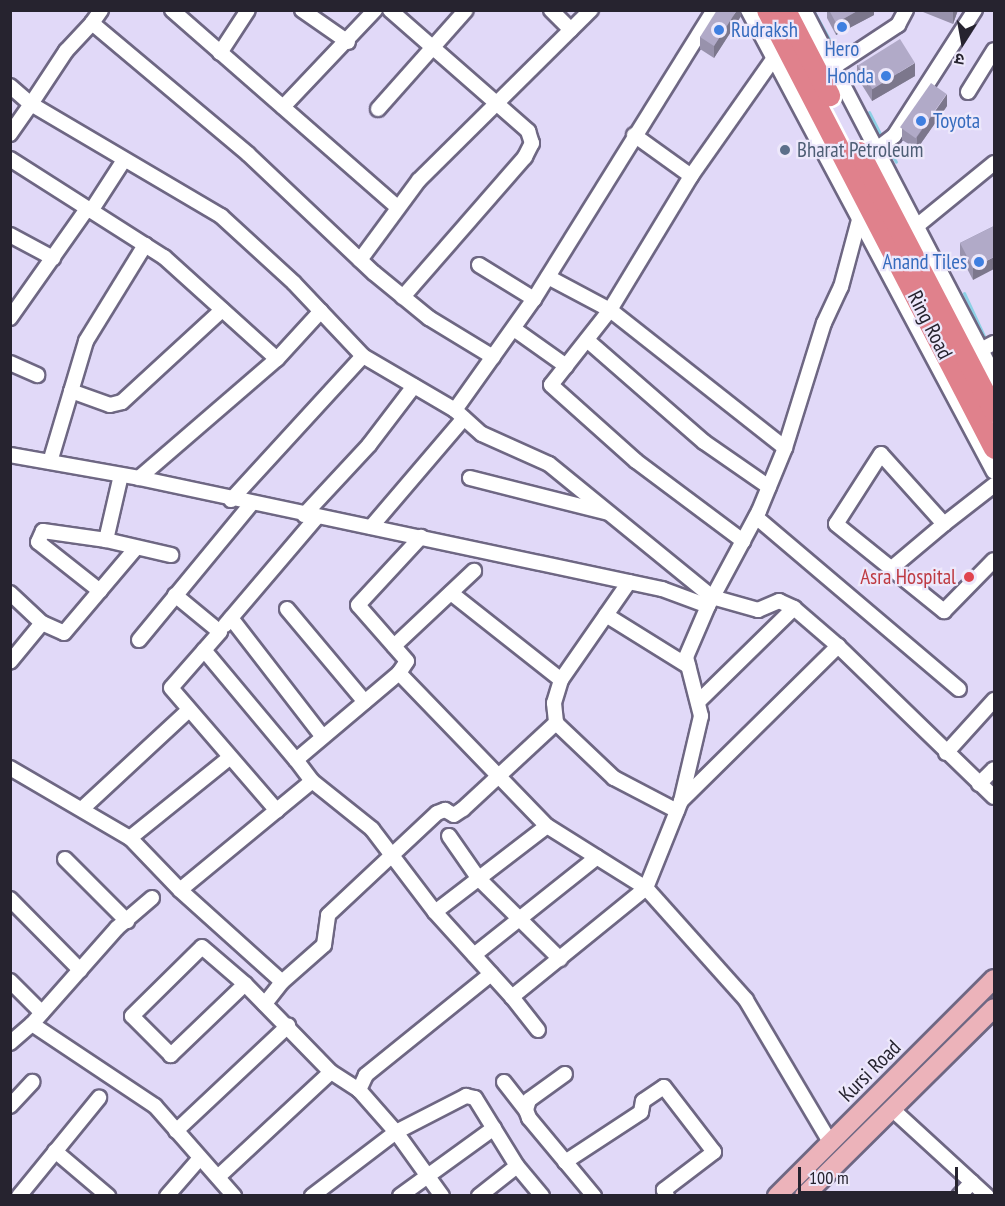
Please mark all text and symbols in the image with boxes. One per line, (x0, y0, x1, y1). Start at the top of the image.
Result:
north arrow (933, 12, 993, 72)
place label: Rudraksh (731, 17, 798, 43)
marker: Hero (835, 20, 849, 34)
marker: Rudraksh (712, 23, 726, 37)
place label: Hero (825, 36, 859, 62)
text: उ (953, 49, 966, 70)
place label: Honda (827, 63, 874, 89)
marker: Honda (879, 69, 893, 83)
place label: Toyota (933, 108, 980, 134)
marker: Toyota (914, 114, 928, 128)
place label: Bharat Petroleum (797, 137, 923, 163)
marker: Bharat Petroleum (778, 143, 792, 157)
place label: Anand Tiles (882, 249, 967, 275)
marker: Anand Tiles (972, 255, 986, 269)
street label: Ring Road (902, 287, 958, 363)
place label: Asra Hospital (860, 564, 956, 590)
marker: Asra Hospital (960, 568, 978, 586)
street label: Kursi Road (834, 1035, 906, 1107)
scale bar (801, 1155, 962, 1193)
text: 100 m (809, 1166, 849, 1189)

